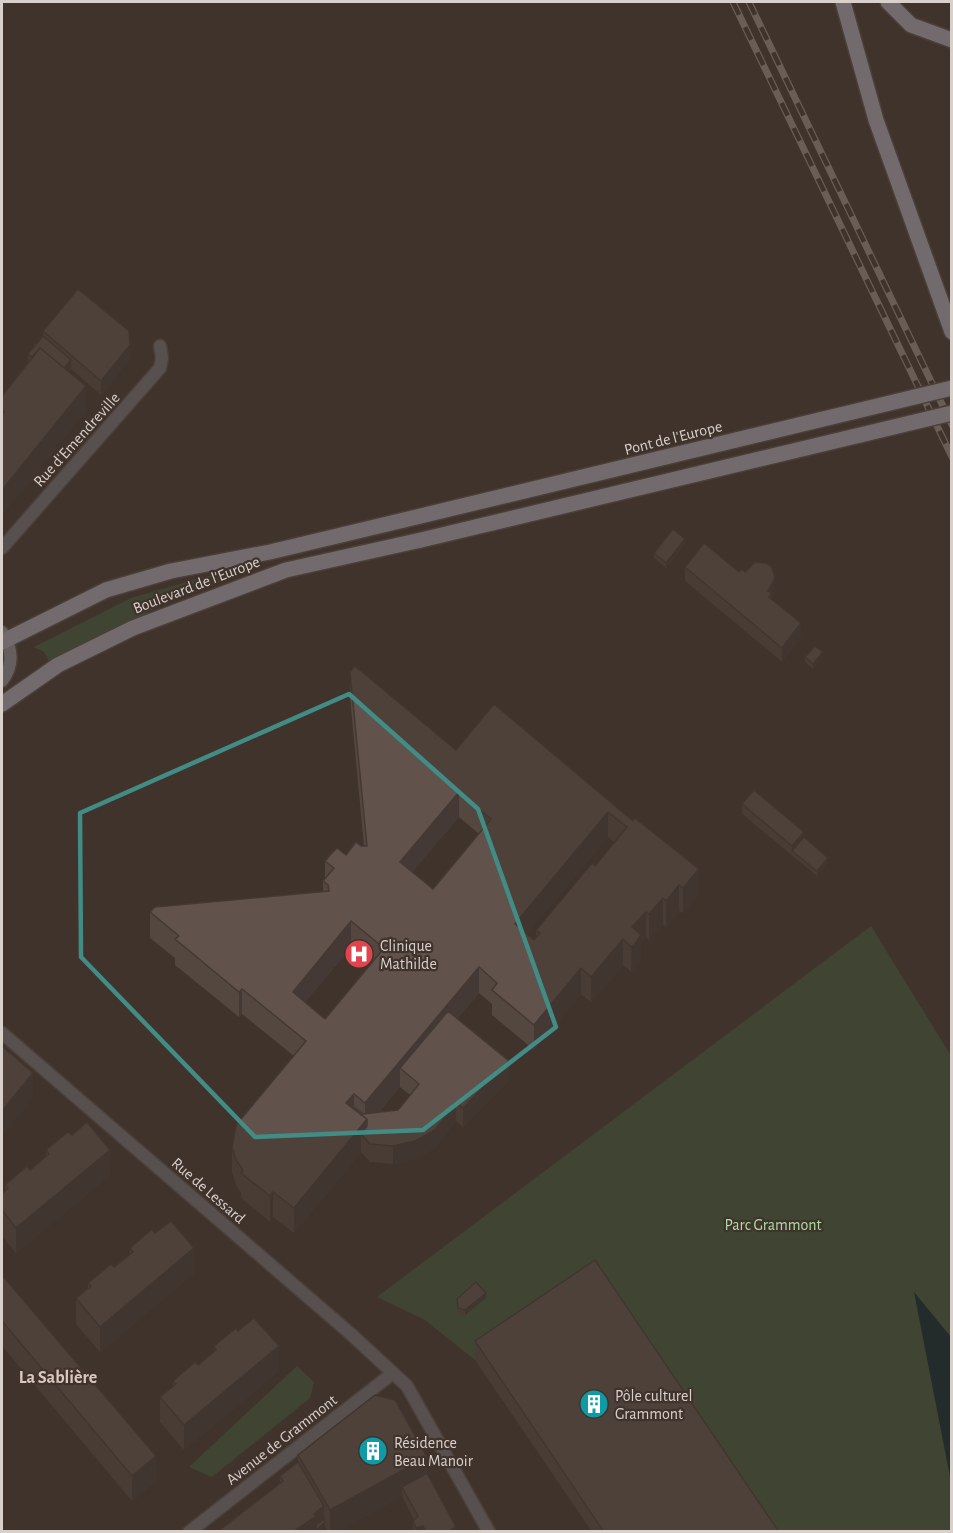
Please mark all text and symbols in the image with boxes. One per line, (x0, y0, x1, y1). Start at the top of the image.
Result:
street label: Rue d'Emendreville (31, 390, 123, 490)
street label: Pont de l'Europe (623, 418, 724, 458)
street label: Boulevard de l'Europe (131, 553, 262, 616)
hospital icon: Clinique Mathilde (343, 938, 375, 970)
place label: Clinique Mathilde (380, 938, 437, 972)
street label: Rue de Lessard (169, 1155, 248, 1227)
park label: Parc Grammont (724, 1217, 822, 1233)
district label: La Sablière (19, 1369, 97, 1387)
building icon: Pôle culturel Grammont (578, 1388, 610, 1420)
place label: Pôle culturel Grammont (615, 1388, 692, 1422)
street label: Avenue de Grammont (223, 1392, 340, 1488)
building icon: Résidence Beau Manoir (357, 1435, 389, 1467)
place label: Résidence Beau Manoir (394, 1435, 474, 1469)

